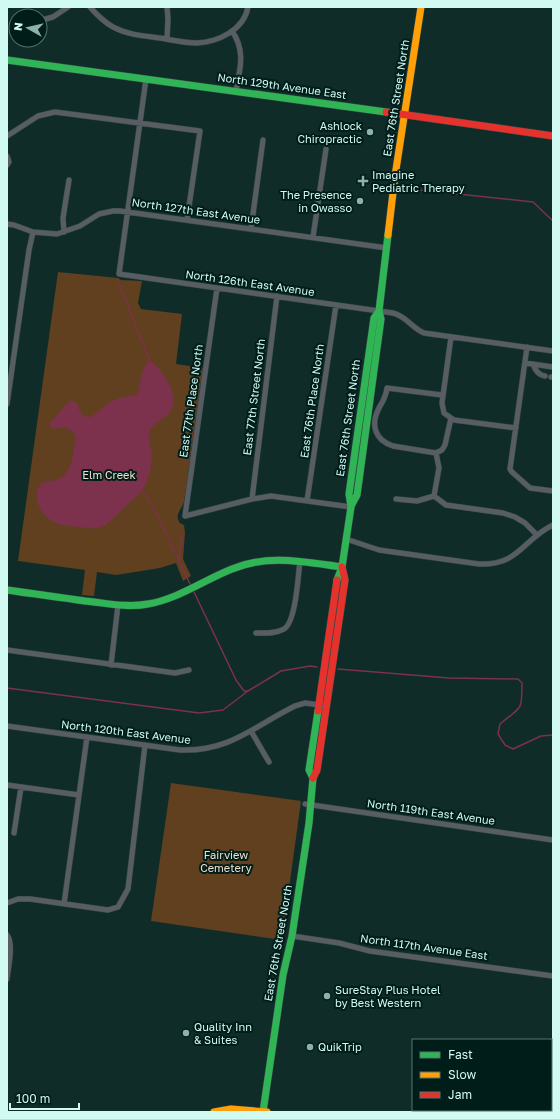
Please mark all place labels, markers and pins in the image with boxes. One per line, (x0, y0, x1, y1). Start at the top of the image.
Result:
place label: Ashlock Chiropractic (298, 119, 362, 145)
marker: Ashlock Chiropractic (365, 127, 375, 137)
place label: Imagine Pediatric Therapy (372, 168, 465, 194)
marker: Imagine Pediatric Therapy (357, 175, 369, 187)
place label: The Presence in Owasso (280, 188, 352, 214)
marker: The Presence in Owasso (355, 196, 365, 206)
place label: SureStay Plus Hotel by Best Western (335, 983, 441, 1009)
marker: SureStay Plus Hotel by Best Western (322, 991, 332, 1001)
place label: Quality Inn & Suites (194, 1020, 252, 1046)
marker: Quality Inn & Suites (181, 1028, 191, 1038)
place label: QuikTrip (318, 1040, 362, 1053)
marker: QuikTrip (305, 1042, 315, 1052)

